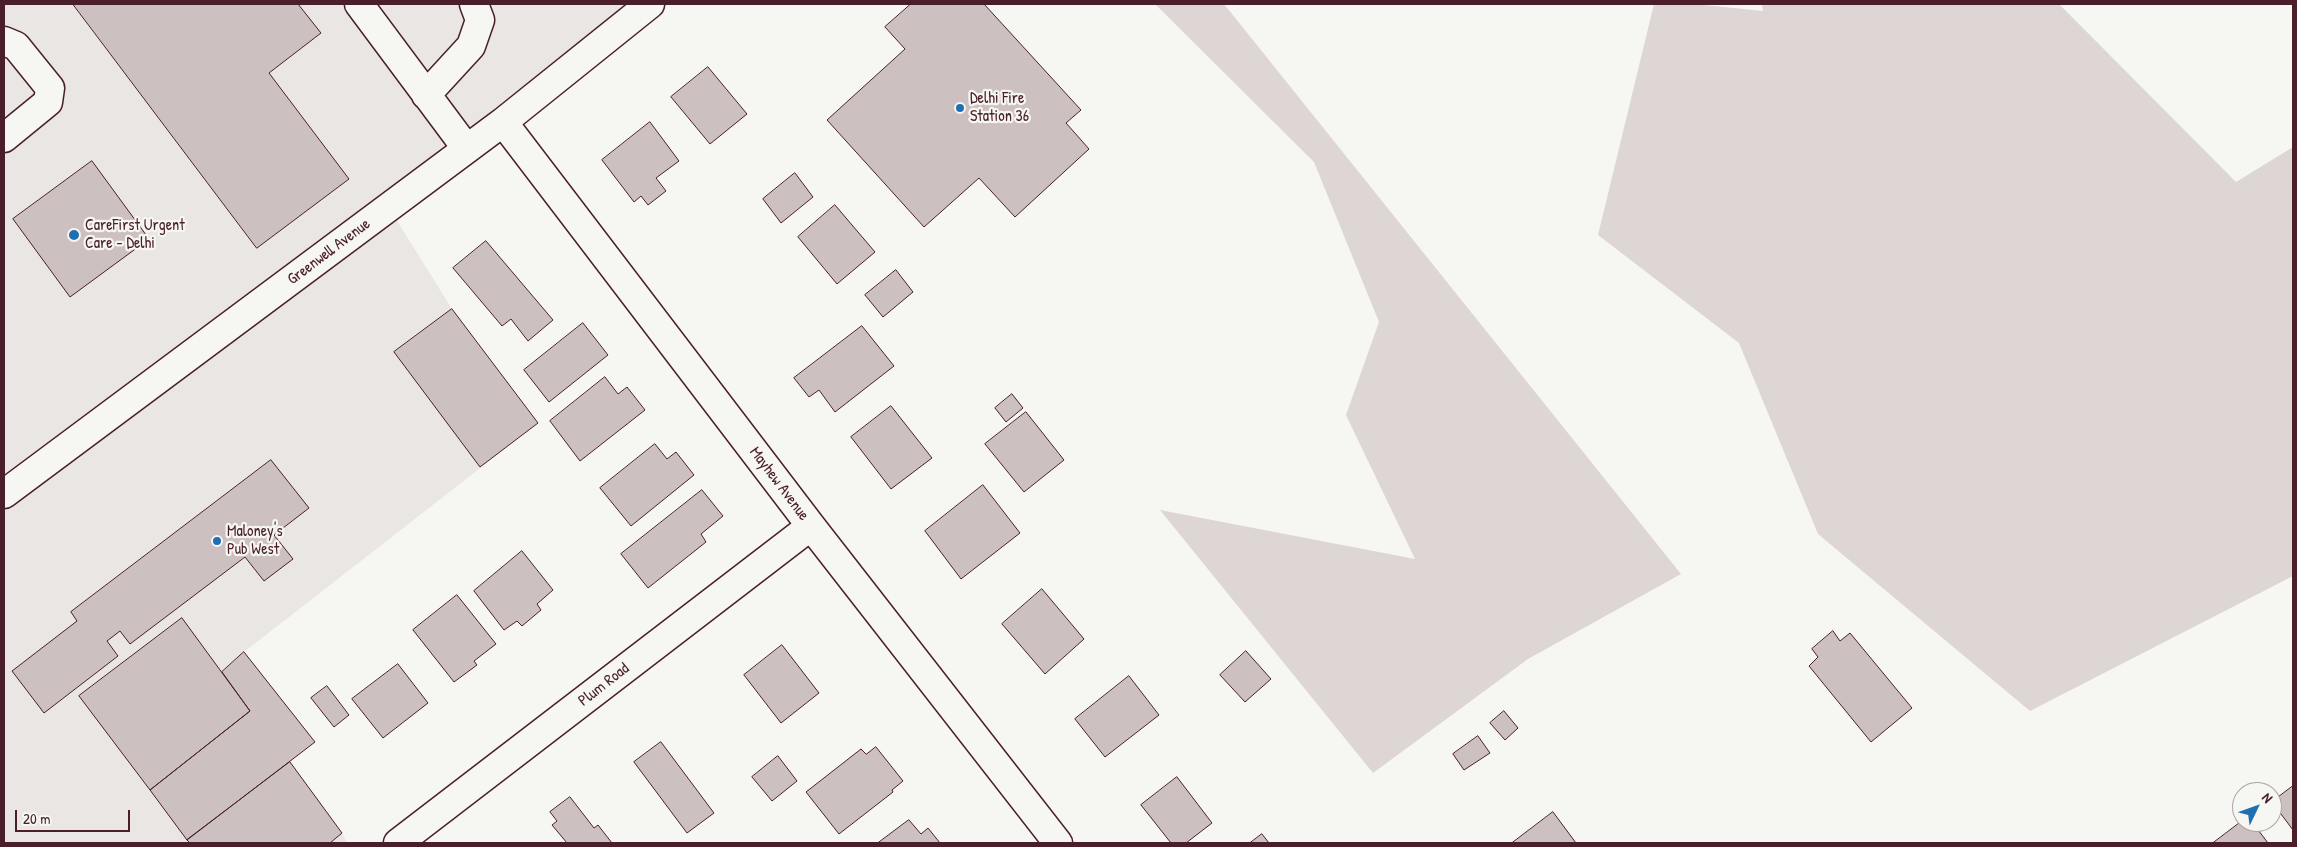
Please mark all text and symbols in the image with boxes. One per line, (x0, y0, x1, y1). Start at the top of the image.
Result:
place label: Delhi Fire Station 36 (970, 89, 1029, 127)
marker: Delhi Fire Station 36 (954, 102, 966, 114)
street label: Greenwell Avenue (284, 215, 374, 289)
place label: CareFirst Urgent Care - Delhi (85, 216, 185, 254)
marker: CareFirst Urgent Care - Delhi (67, 228, 81, 242)
street label: Mayhew Avenue (745, 443, 813, 525)
place label: Maloney's Pub West (227, 522, 283, 560)
marker: Maloney's Pub West (211, 535, 223, 547)
street label: Plum Road (575, 659, 633, 711)
north arrow (2232, 782, 2282, 832)
text: N (2258, 788, 2277, 806)
scale bar (18, 800, 132, 832)
text: 20 m (23, 808, 50, 829)

